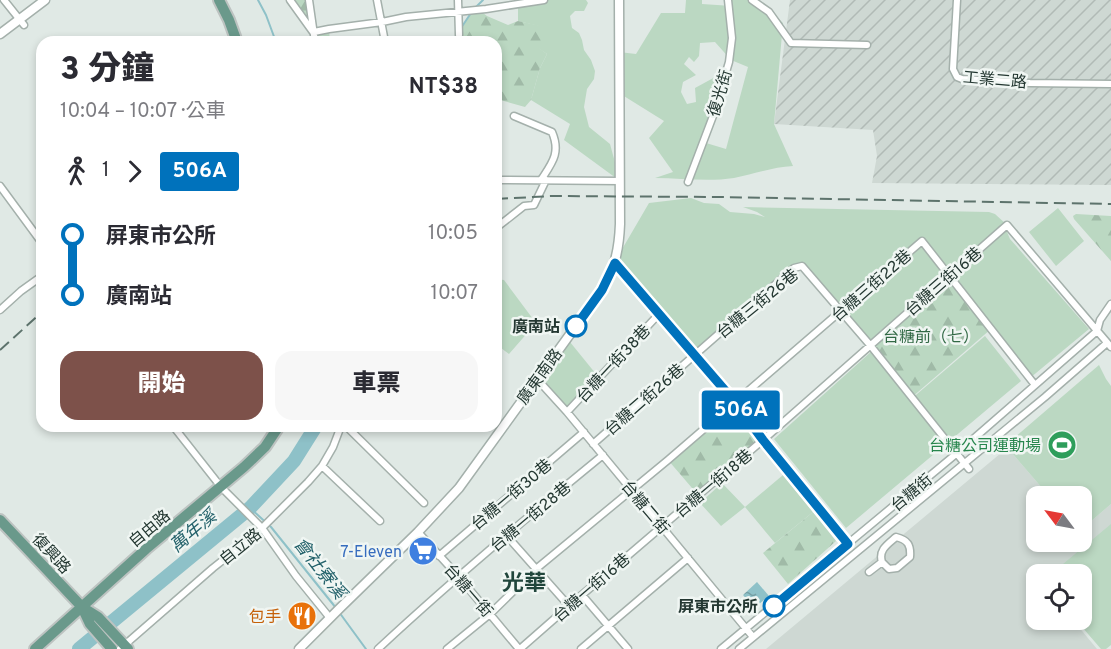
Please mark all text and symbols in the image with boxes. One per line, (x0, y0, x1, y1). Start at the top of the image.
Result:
text: 3 分鐘 (60, 50, 154, 92)
street label: 復光街 (704, 68, 737, 119)
street label: 工業二路 (962, 68, 1028, 94)
text: NT$38 (409, 74, 478, 101)
text: 10:04 – 10:07 · 公車 (60, 99, 226, 125)
icon: walk (60, 155, 93, 188)
icon: forward (118, 155, 151, 188)
text: 1 (102, 158, 109, 184)
text: 506A (172, 158, 227, 185)
text: 10:05 (428, 221, 478, 247)
text: 屏東市公所 (106, 224, 216, 251)
street label: 台糖三街16巷 (902, 244, 987, 321)
street label: 台糖三街22巷 (828, 246, 916, 327)
street label: 台糖三街26巷 (713, 266, 803, 344)
text: 10:07 (431, 281, 478, 307)
text: 廣南站 (106, 284, 172, 311)
marker: 廣南站 (565, 315, 587, 337)
place label: 廣南站 (512, 318, 560, 338)
street label: 台糖一街38巷 (573, 321, 656, 408)
park label: 台糖前（七） (883, 328, 979, 348)
street label: 廣東南路 (514, 345, 568, 409)
button: 開始 (60, 351, 263, 420)
button: 車票 (275, 351, 478, 420)
street label: 台糖二街26巷 (601, 360, 689, 441)
line badge: 506A (699, 390, 783, 430)
text: 506A (714, 397, 768, 424)
sports icon: 台糖公司運動場 (1046, 429, 1078, 461)
place label: 台糖公司運動場 (929, 437, 1041, 457)
street label: 台糖一街18巷 (671, 446, 757, 523)
street label: 台糖一街30巷 (468, 456, 557, 535)
street label: 台糖街 (887, 470, 937, 517)
street label: 台糖二街 (616, 477, 673, 539)
street label: 台糖一街28巷 (487, 478, 576, 557)
north arrow (1026, 486, 1092, 552)
map controls (1026, 486, 1092, 630)
water label: 萬年溪 (166, 504, 224, 558)
street label: 自由路 (125, 506, 175, 553)
street label: 自立路 (216, 525, 266, 570)
street label: 復興路 (27, 530, 74, 579)
water label: 會社寮溪 (288, 533, 352, 607)
supermarket icon: 7-Eleven (407, 535, 439, 567)
place label: 7-Eleven (340, 543, 402, 563)
street label: 台糖一街16巷 (550, 550, 635, 627)
street label: 台糖一街 (439, 561, 496, 622)
button: locate (1026, 564, 1092, 630)
district label: 光華 (502, 571, 546, 598)
marker: 屏東市公所 (763, 595, 785, 617)
place label: 屏東市公所 (678, 598, 758, 618)
restaurant icon: 包手 (286, 600, 318, 632)
place label: 包手 (249, 608, 281, 628)

